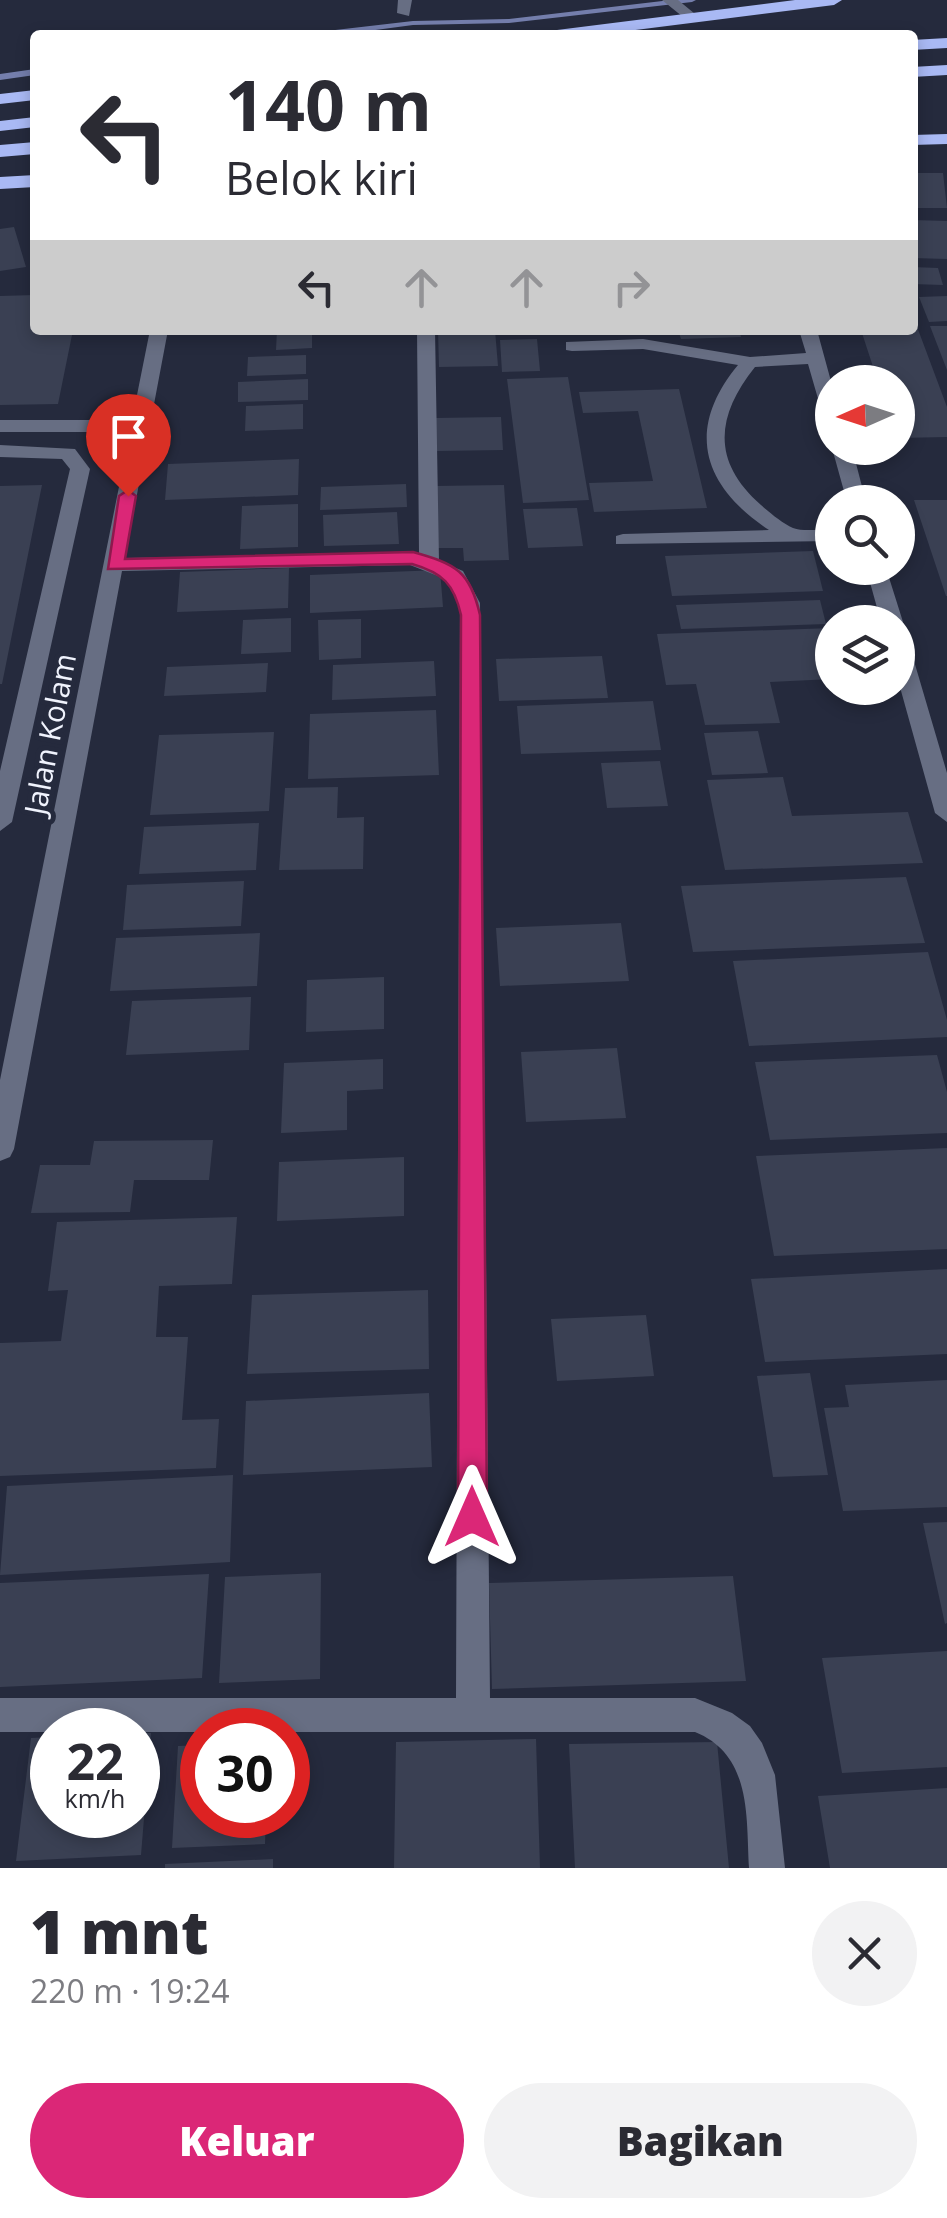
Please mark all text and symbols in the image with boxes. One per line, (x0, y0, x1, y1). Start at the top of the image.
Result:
text: 140 m (225, 56, 432, 152)
icon: left (60, 70, 190, 200)
text: Belok kiri (225, 147, 418, 208)
icon: left (289, 260, 344, 315)
icon: ahead (394, 260, 449, 315)
icon: ahead (499, 260, 554, 315)
icon: right (604, 260, 659, 315)
north arrow (815, 365, 915, 465)
map controls (815, 365, 915, 705)
pin (86, 394, 171, 497)
icon: arrive (101, 409, 156, 464)
button: search (815, 485, 915, 585)
button: layers (815, 605, 915, 705)
street label: Jalan Kolam (13, 650, 85, 821)
position arrow (420, 1465, 524, 1569)
speed limit sign: 30 (180, 1708, 310, 1838)
text: 22 (66, 1727, 124, 1795)
text: km/h (65, 1781, 125, 1815)
text: 1 mnt (30, 1890, 209, 1972)
button: close (812, 1901, 917, 2006)
text: 220 m · 19:24 (30, 1969, 229, 2012)
button: Keluar (30, 2083, 464, 2198)
button: Bagikan (484, 2083, 917, 2198)

